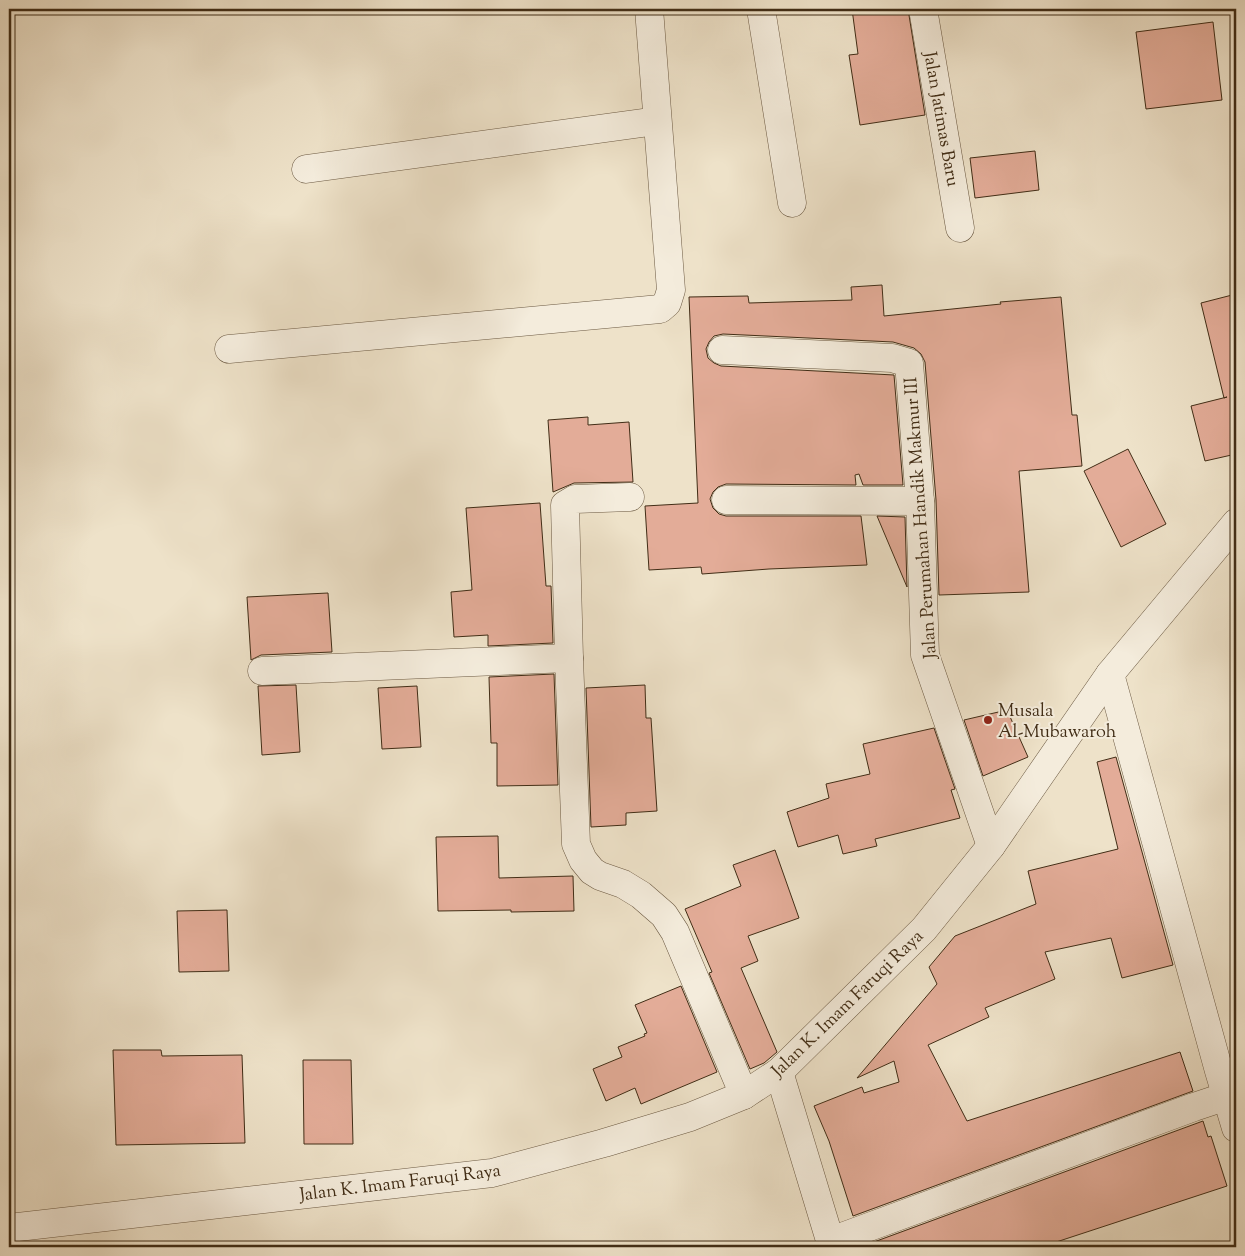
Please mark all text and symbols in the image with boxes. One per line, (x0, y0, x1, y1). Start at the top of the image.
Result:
street label: Jalan Jatimas Baru (915, 49, 965, 189)
street label: Jalan Perumahan Handik Makmur III (899, 376, 945, 661)
place label: Musala Al-Mubawaroh (998, 699, 1117, 746)
marker: Musala Al-Mubawaroh (982, 714, 994, 726)
street label: Jalan K. Imam Faruqi Raya (766, 925, 930, 1085)
street label: Jalan K. Imam Faruqi Raya (297, 1159, 502, 1209)

